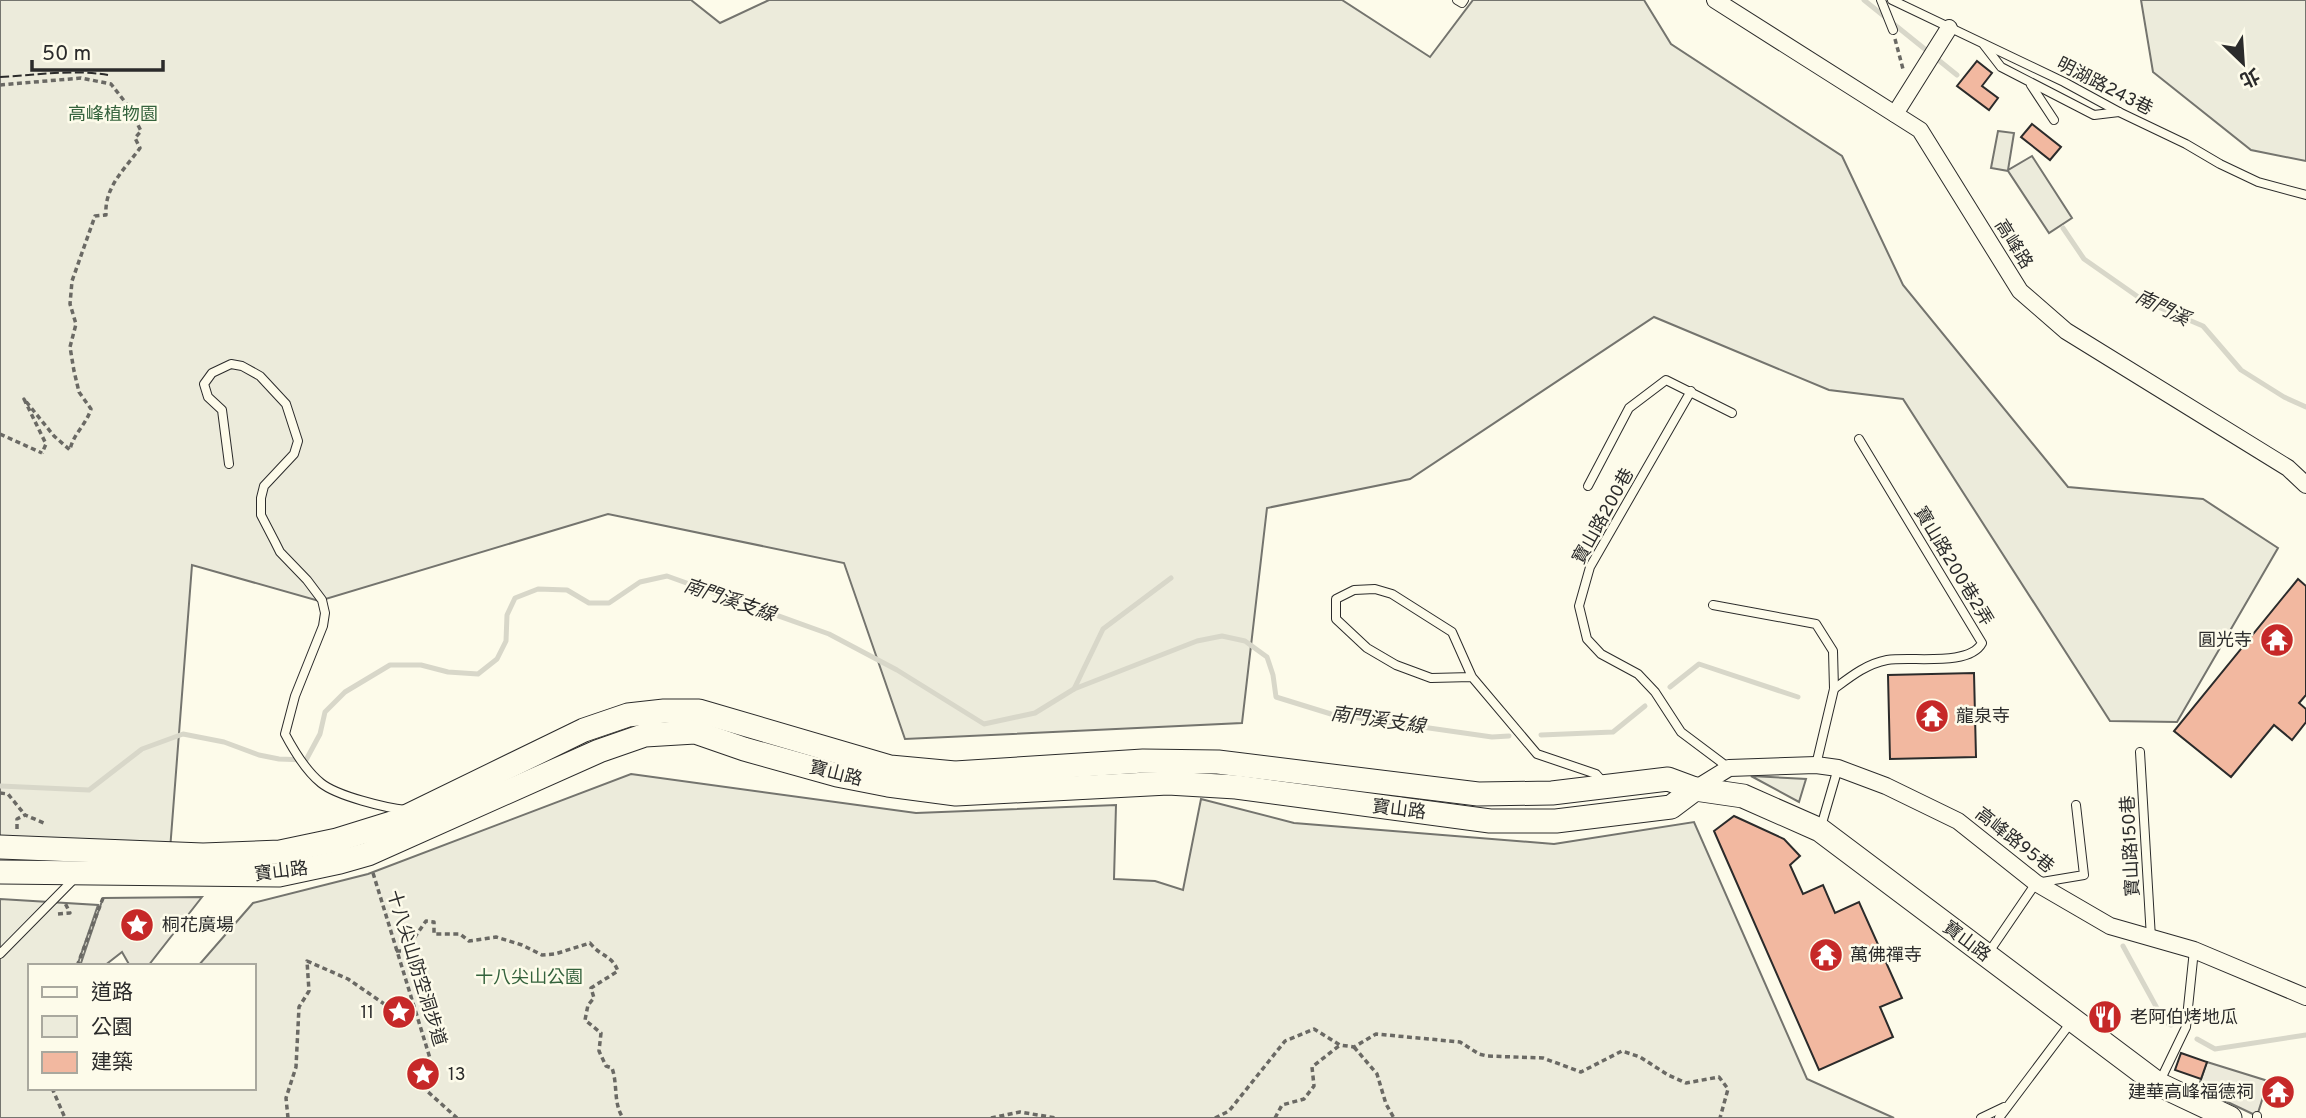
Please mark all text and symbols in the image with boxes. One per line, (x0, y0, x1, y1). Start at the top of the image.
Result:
scale bar (32, 28, 163, 72)
north arrow (2208, 28, 2278, 98)
text: 50 m (42, 41, 91, 68)
street label: 明湖路243巷 (2052, 53, 2156, 121)
text: 北 (2236, 62, 2263, 91)
park label: 高峰植物園 (68, 104, 158, 127)
street label: 高峰路 (1989, 216, 2037, 274)
water label: 南門溪 (2131, 286, 2196, 333)
street label: 寶山路200巷 (1569, 465, 1640, 569)
street label: 寶山路200巷2弄 (1908, 503, 1997, 631)
water label: 南門溪支線 (681, 574, 780, 628)
temple icon: 圓光寺 (2258, 621, 2296, 659)
place label: 圓光寺 (2198, 630, 2252, 653)
temple icon: 龍泉寺 (1913, 697, 1951, 735)
water label: 南門溪支線 (1329, 702, 1428, 740)
place label: 龍泉寺 (1956, 706, 2010, 729)
street label: 寶山路 (807, 757, 865, 792)
street label: 寶山路150巷 (2117, 795, 2146, 897)
street label: 寶山路 (1371, 796, 1427, 825)
street label: 高峰路95巷 (1970, 803, 2058, 879)
street label: 寶山路 (253, 858, 309, 887)
street label: 十八尖山防空洞步道 (381, 888, 450, 1049)
place icon: 桐花廣場 (118, 906, 156, 944)
place label: 桐花廣場 (162, 915, 234, 938)
street label: 寶山路 (1938, 917, 1995, 968)
temple icon: 萬佛禪寺 (1807, 936, 1845, 974)
place label: 萬佛禪寺 (1850, 945, 1922, 968)
legend (28, 964, 256, 1090)
park label: 十八尖山公園 (475, 967, 583, 990)
text: 道路 (91, 980, 133, 1007)
place icon: 11 (380, 993, 418, 1031)
restaurant icon: 老阿伯烤地瓜 (2086, 998, 2124, 1036)
place label: 11 (361, 1002, 374, 1025)
place label: 老阿伯烤地瓜 (2130, 1007, 2238, 1030)
text: 公園 (91, 1015, 133, 1042)
text: 建築 (91, 1050, 133, 1077)
place icon: 13 (404, 1055, 442, 1093)
place label: 13 (448, 1064, 466, 1087)
temple icon: 建華高峰福德祠 (2259, 1073, 2297, 1111)
place label: 建華高峰福德祠 (2128, 1082, 2254, 1105)

